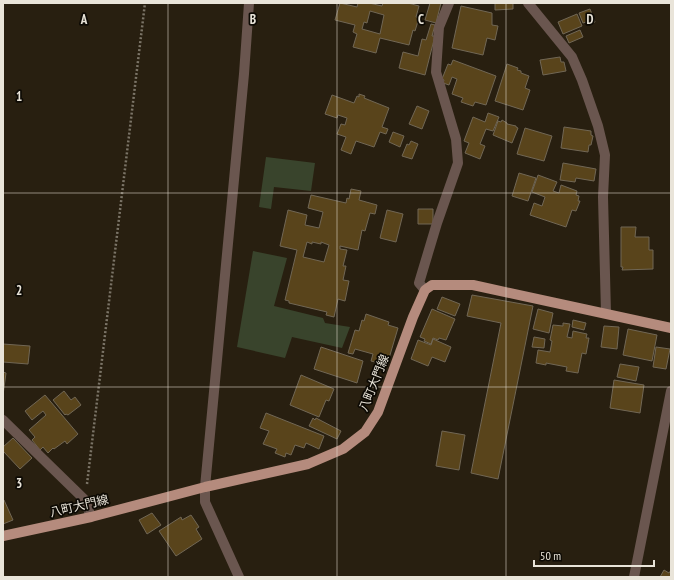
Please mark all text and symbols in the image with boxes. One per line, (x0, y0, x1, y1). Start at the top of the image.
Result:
text: A (80, 11, 88, 28)
text: B (250, 11, 256, 28)
text: C (418, 11, 424, 28)
text: D (587, 11, 594, 28)
text: 1 (16, 88, 22, 105)
text: 2 (16, 282, 22, 299)
street label: 八町大門線 (355, 352, 392, 413)
text: 3 (16, 475, 22, 492)
street label: 八町大門線 (48, 491, 110, 520)
scale bar (534, 542, 654, 568)
text: 50 m (540, 548, 561, 563)

